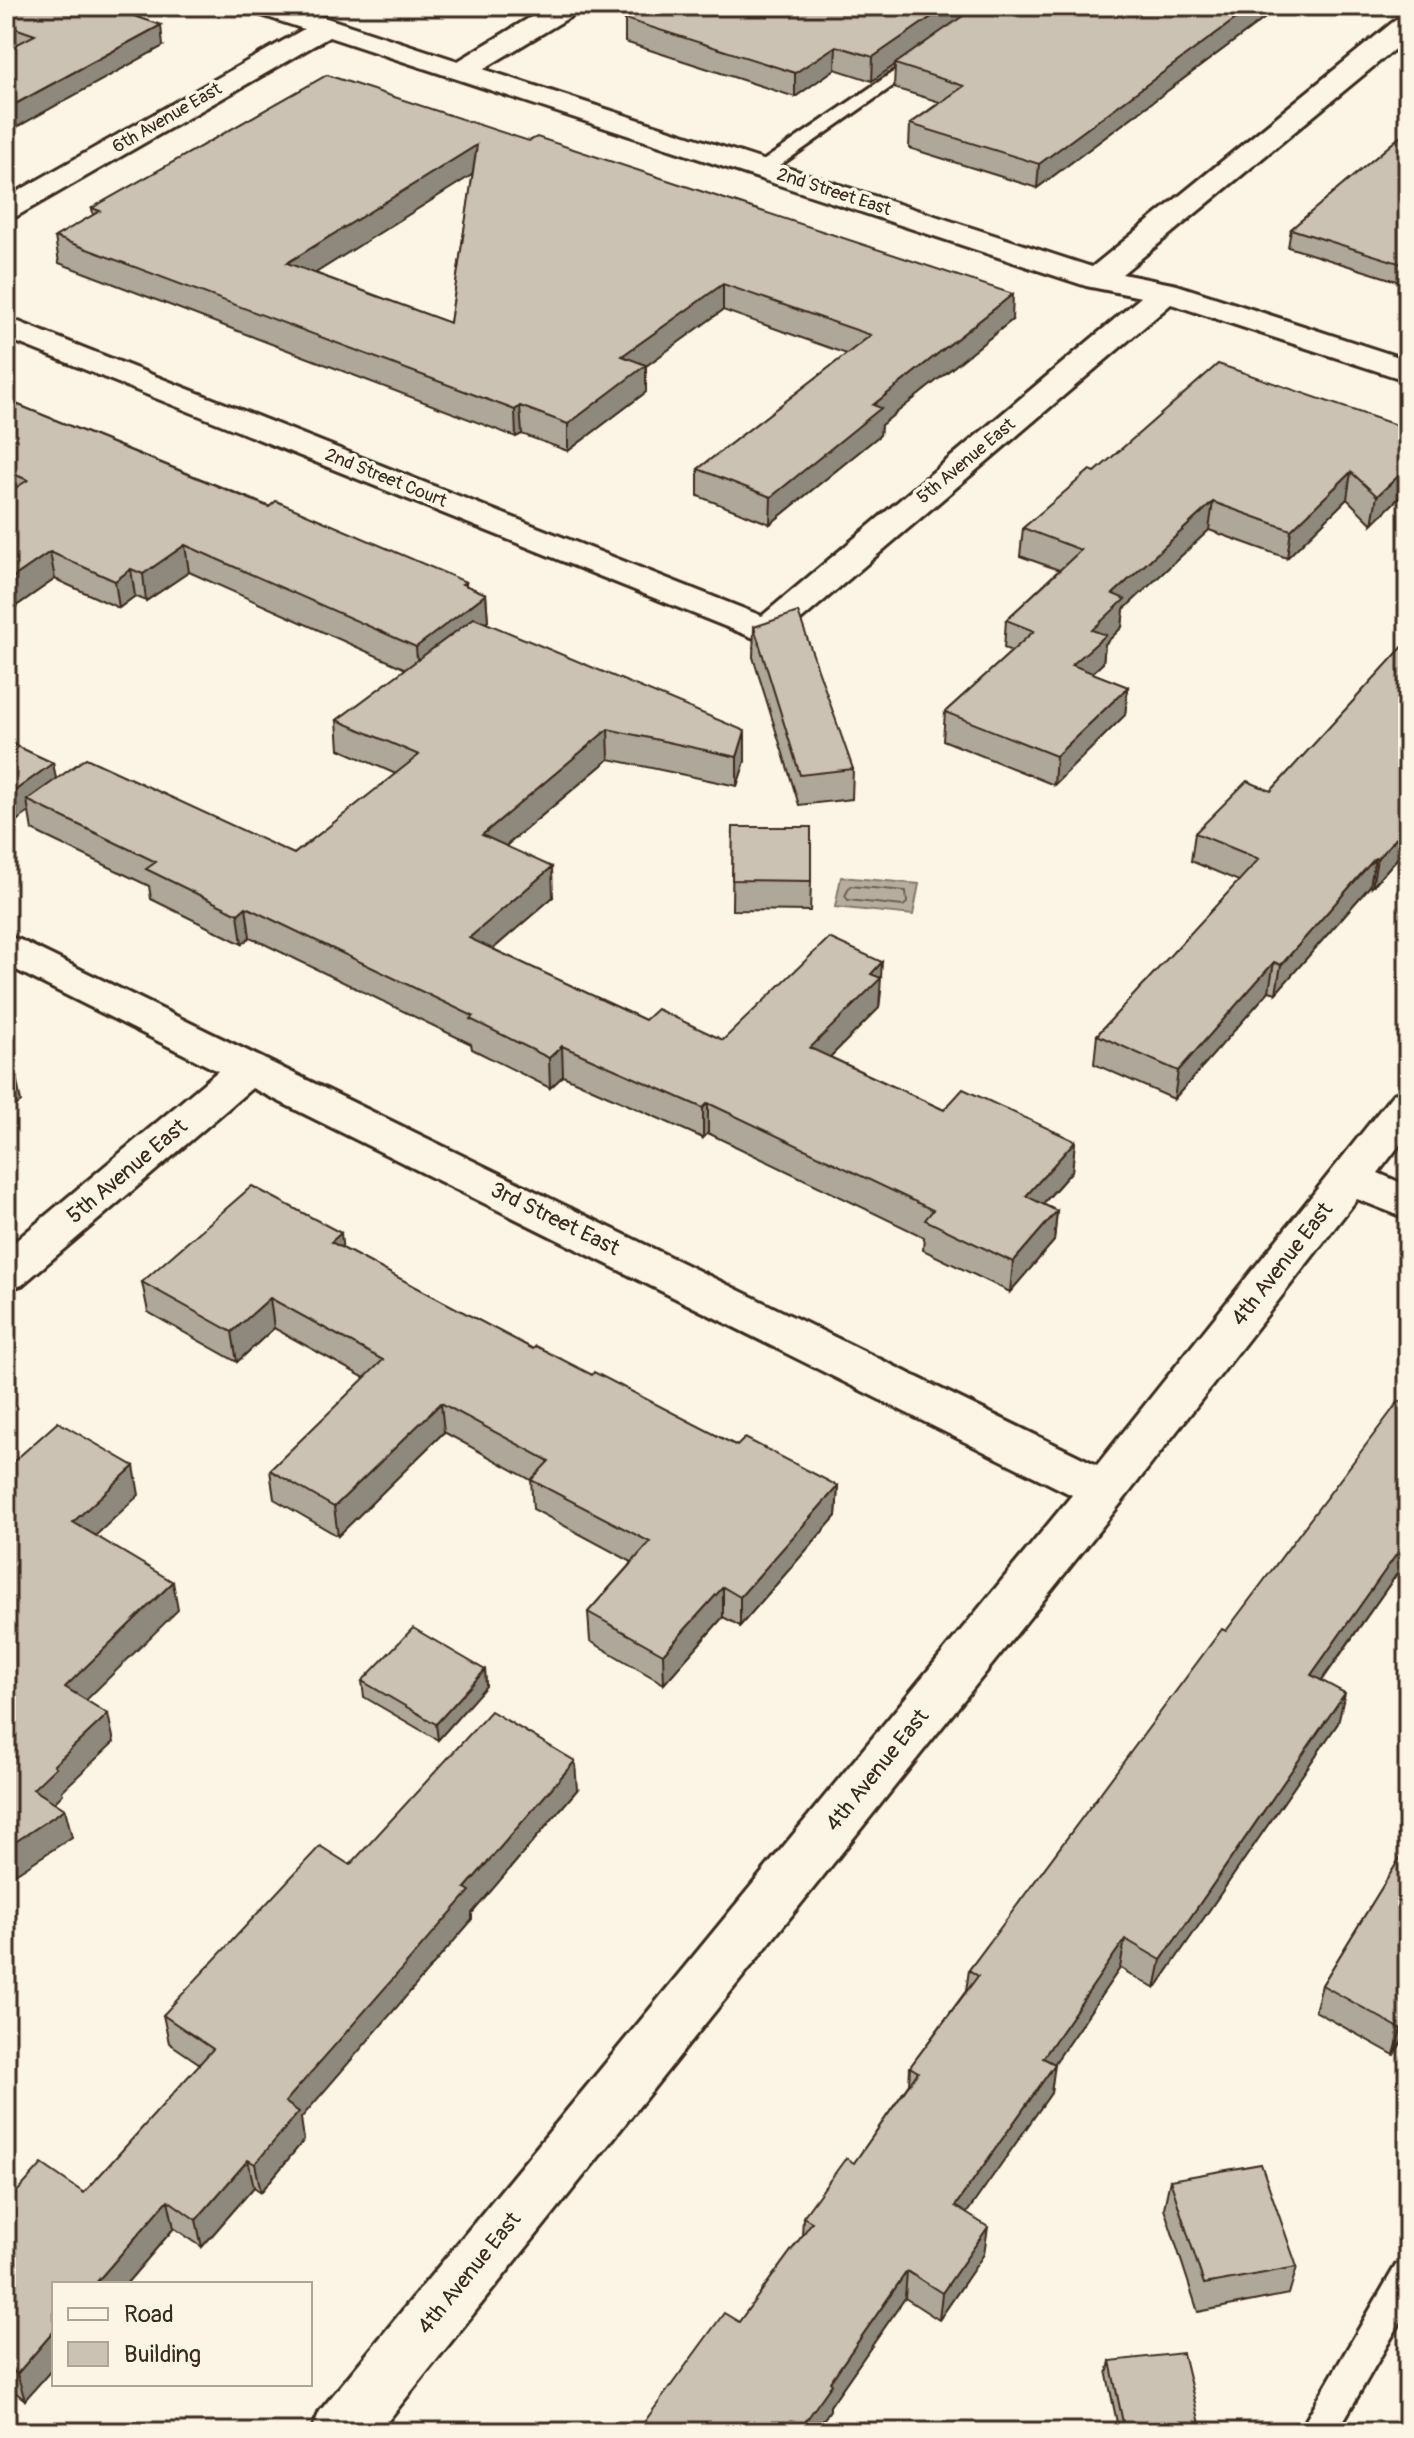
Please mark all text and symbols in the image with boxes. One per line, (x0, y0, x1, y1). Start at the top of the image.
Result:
street label: 6th Avenue East (108, 77, 226, 159)
street label: 2nd Street East (774, 163, 895, 222)
street label: 5th Avenue East (912, 413, 1021, 509)
street label: 2nd Street Court (322, 443, 451, 513)
street label: 5th Avenue East (61, 1112, 193, 1230)
street label: 3rd Street East (486, 1176, 624, 1262)
street label: 4th Avenue East (1225, 1196, 1339, 1332)
street label: 4th Avenue East (819, 1703, 935, 1837)
street label: 4th Avenue East (411, 2206, 527, 2340)
legend (52, 2282, 312, 2386)
text: Road (124, 2300, 174, 2329)
text: Building (124, 2340, 201, 2369)

